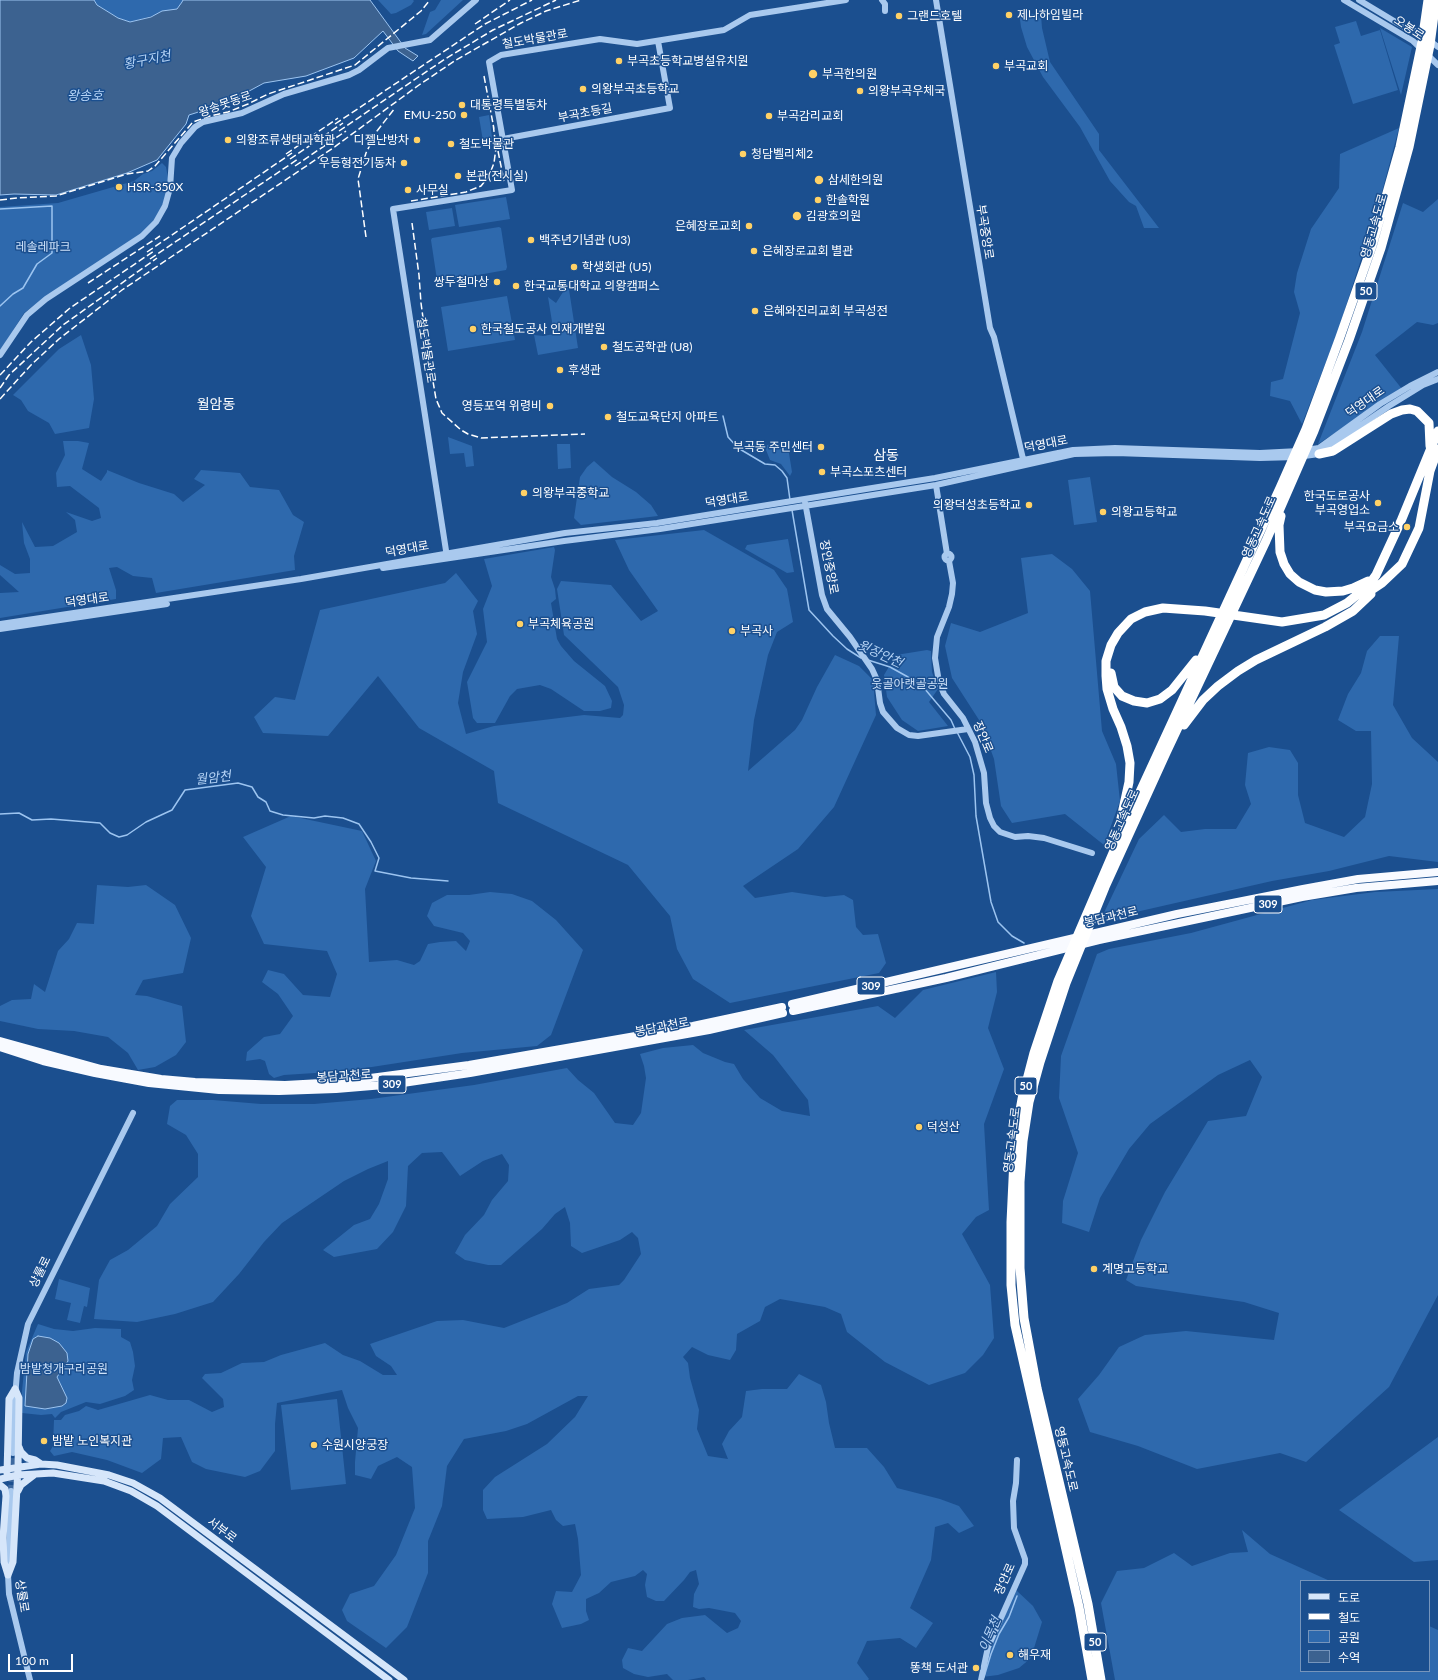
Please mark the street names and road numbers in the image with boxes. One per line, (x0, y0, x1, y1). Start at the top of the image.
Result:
street label: 오봉로 (1391, 13, 1427, 43)
street label: 철도박물관로 (501, 26, 569, 52)
street label: 왕송못동로 (197, 88, 253, 120)
street label: 부곡초등길 (557, 101, 613, 125)
street label: 영동고속도로 (1358, 192, 1390, 260)
street label: 부곡중앙로 (974, 204, 996, 260)
road number: 50 (1355, 282, 1377, 300)
street label: 철도박물관로 (414, 316, 438, 384)
street label: 덕영대로 (1343, 383, 1387, 421)
street label: 덕영대로 (1023, 433, 1069, 455)
street label: 덕영대로 (704, 489, 750, 511)
street label: 영동고속도로 (1239, 494, 1279, 560)
street label: 덕영대로 (384, 538, 430, 560)
street label: 장안중앙로 (817, 539, 841, 595)
street label: 덕영대로 (64, 590, 110, 610)
street label: 장안로 (970, 719, 996, 755)
street label: 영동고속도로 (1102, 787, 1142, 853)
road number: 309 (1254, 895, 1282, 913)
street label: 봉담과천로 (1082, 904, 1140, 930)
road number: 309 (857, 977, 885, 995)
street label: 봉담과천로 (634, 1015, 690, 1039)
street label: 봉담과천로 (316, 1067, 372, 1085)
road number: 309 (378, 1075, 406, 1093)
road number: 50 (1015, 1077, 1037, 1095)
street label: 영동고속도로 (1001, 1106, 1023, 1174)
street label: 상률로 (26, 1254, 54, 1290)
street label: 영동고속도로 (1052, 1425, 1080, 1493)
street label: 서부로 (204, 1514, 240, 1546)
street label: 장안로 (992, 1561, 1018, 1597)
street label: 상률로 (12, 1579, 32, 1613)
road number: 50 (1084, 1633, 1106, 1651)

